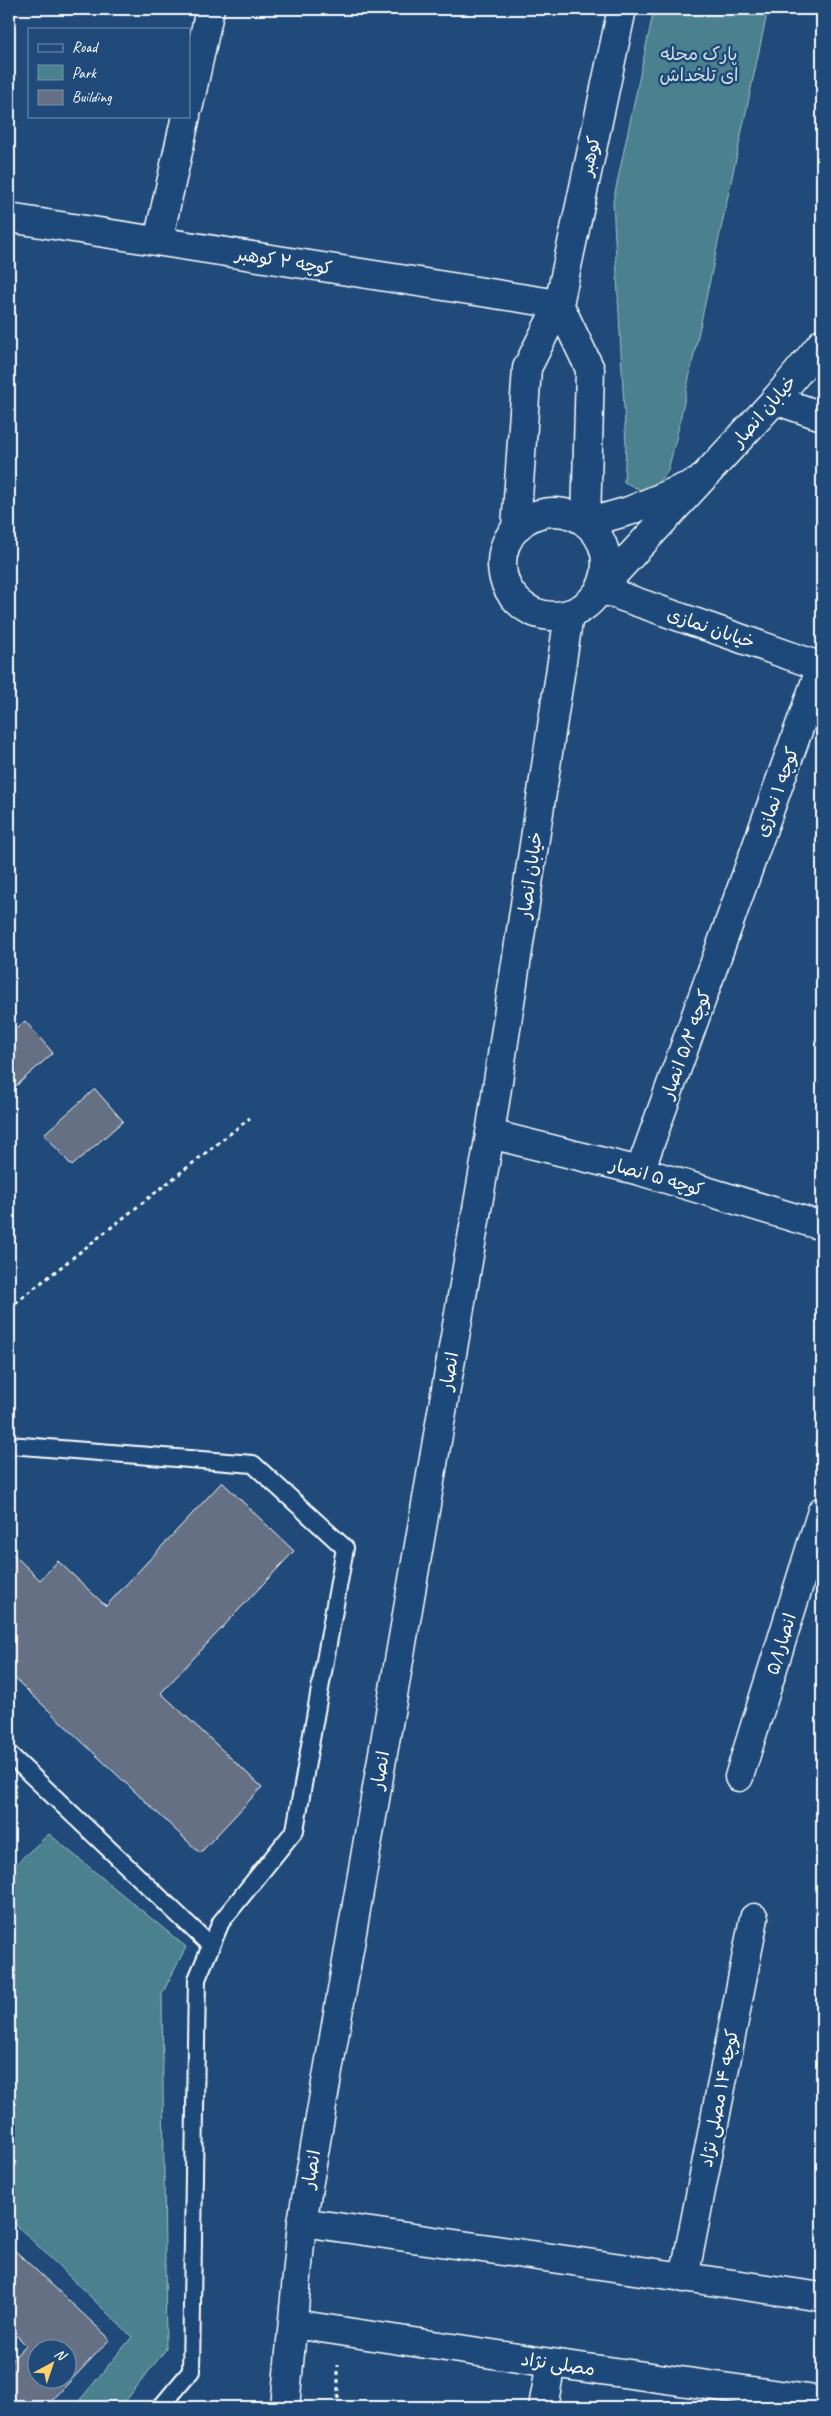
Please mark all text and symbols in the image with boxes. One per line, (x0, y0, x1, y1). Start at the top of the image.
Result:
legend (28, 28, 190, 118)
text: Road (72, 38, 99, 57)
park label: پارک محله ای تلخداش (659, 43, 739, 86)
text: Park (72, 64, 97, 83)
text: Building (72, 88, 112, 107)
street label: کوهبر (575, 134, 605, 180)
street label: کوچه ۲ کوهبر (232, 242, 334, 281)
street label: خیابان انصار (726, 371, 801, 453)
street label: خیابان نمازی (664, 603, 758, 653)
street label: کوچه ۱ نمازی (751, 744, 804, 840)
street label: خیابان انصار (513, 830, 547, 922)
street label: کوچه ۵/۲ انصار (655, 986, 717, 1104)
street label: کوچه ۵ انصار (605, 1153, 707, 1202)
street label: انصار (434, 1350, 463, 1394)
street label: انصار۵/۱ (761, 1610, 801, 1678)
street label: انصار (365, 1749, 394, 1793)
street label: کوچه ۱۴ مصلی نژاد (695, 2027, 744, 2169)
street label: انصار (296, 2148, 325, 2192)
north arrow (28, 2338, 78, 2388)
text: N (51, 2345, 71, 2365)
street label: مصلی نژاد (519, 2348, 597, 2380)

